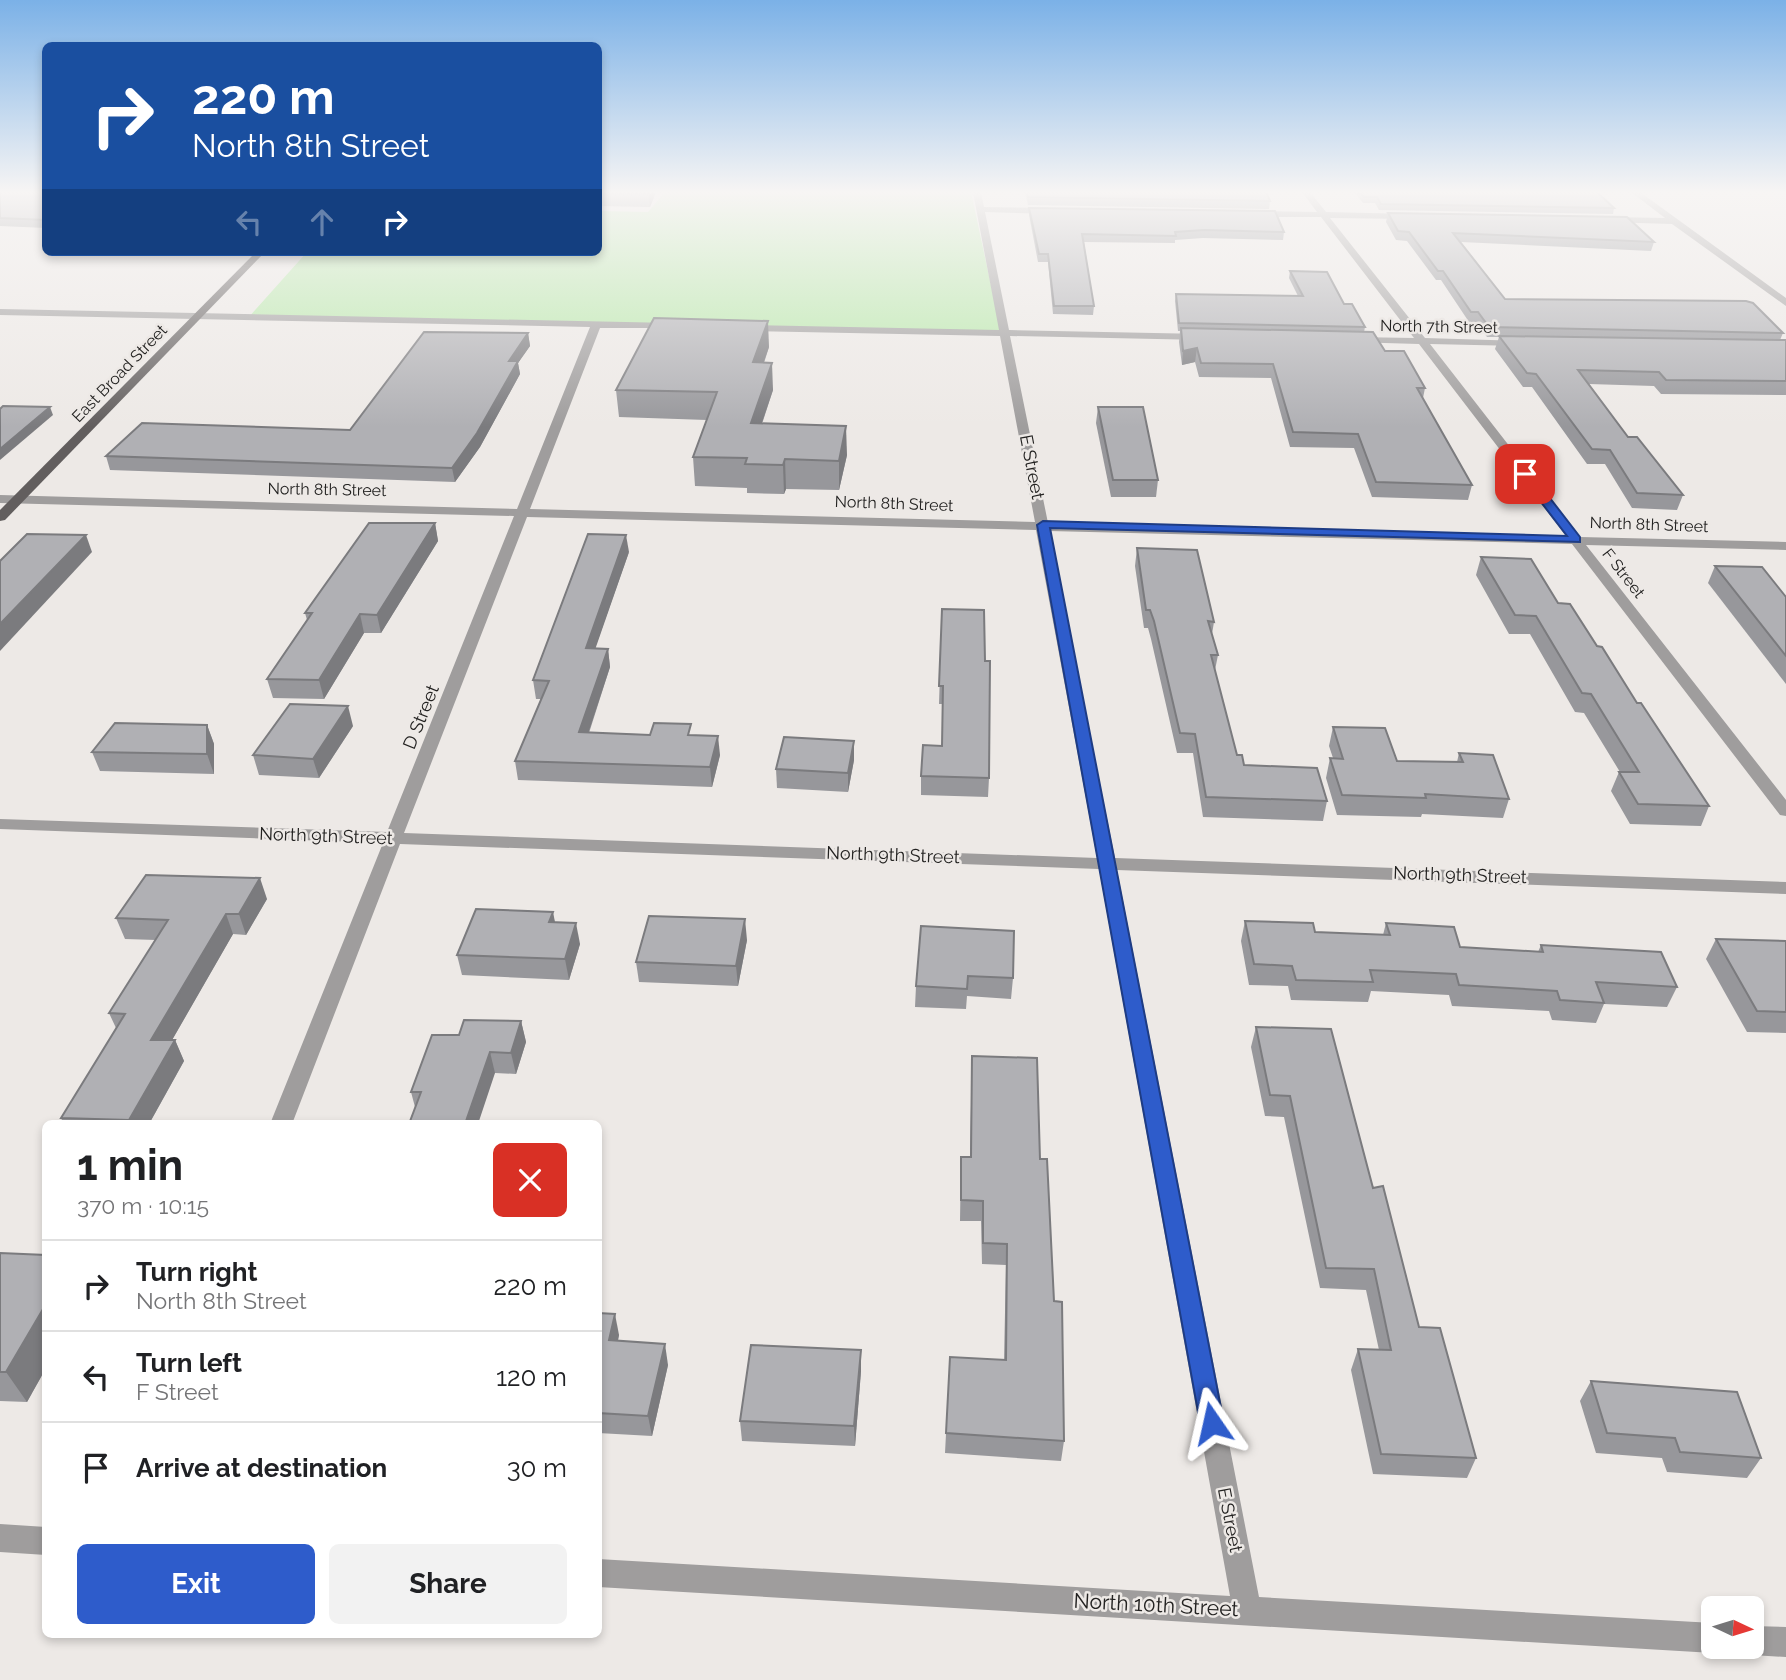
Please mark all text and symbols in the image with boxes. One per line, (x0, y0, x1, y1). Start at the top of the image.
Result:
text: 220 m (192, 68, 335, 125)
icon: right (77, 70, 168, 161)
text: North 8th Street (192, 127, 429, 164)
icon: left (230, 203, 268, 241)
icon: ahead (303, 203, 341, 241)
icon: right (376, 203, 414, 241)
street label: North 7th Street (1380, 316, 1499, 337)
street label: East Broad Street (68, 320, 171, 426)
street label: E Street (1016, 433, 1049, 501)
pin (1495, 444, 1555, 504)
icon: arrive (1506, 455, 1544, 493)
street label: North 8th Street (267, 479, 387, 500)
street label: North 8th Street (834, 492, 954, 515)
street label: North 8th Street (1589, 513, 1709, 536)
street label: F Street (1598, 545, 1649, 602)
street label: D Street (398, 682, 443, 752)
street label: North 9th Street (259, 823, 393, 848)
street label: North 9th Street (826, 842, 960, 867)
street label: North 9th Street (1393, 862, 1527, 887)
text: 1 min (77, 1141, 183, 1190)
button: close (493, 1143, 567, 1217)
text: 370 m · 10:15 (77, 1192, 209, 1219)
text: Turn right (136, 1257, 257, 1287)
icon: right (77, 1267, 115, 1305)
text: 220 m (493, 1271, 567, 1301)
text: North 8th Street (136, 1287, 307, 1314)
text: Turn left (136, 1348, 242, 1378)
icon: left (77, 1358, 115, 1396)
text: 120 m (496, 1362, 567, 1392)
text: F Street (136, 1378, 219, 1405)
position arrow (1175, 1386, 1249, 1460)
icon: arrive (77, 1449, 115, 1487)
text: Arrive at destination (136, 1453, 387, 1483)
text: 30 m (507, 1453, 567, 1483)
street label: E Street (1214, 1486, 1247, 1554)
button: Exit (77, 1544, 315, 1624)
button: Share (329, 1544, 567, 1624)
street label: North 10th Street (1073, 1588, 1239, 1621)
north arrow (1701, 1596, 1764, 1659)
map controls (1701, 1596, 1764, 1659)

